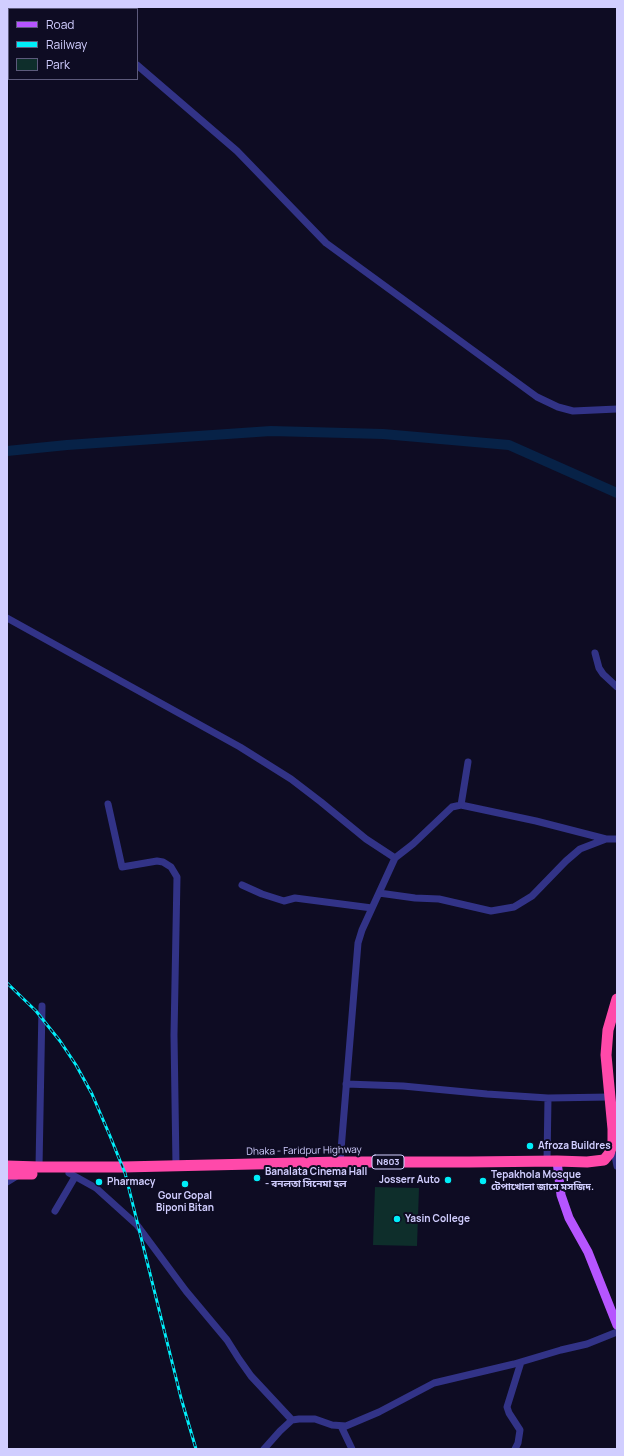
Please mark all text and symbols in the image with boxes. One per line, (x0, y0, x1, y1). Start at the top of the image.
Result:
legend (8, 8, 138, 80)
text: Road (46, 16, 74, 33)
text: Railway (46, 36, 87, 53)
text: Park (46, 56, 70, 73)
place label: Afroza Buildres (538, 1140, 611, 1152)
marker: Afroza Buildres (525, 1141, 535, 1151)
street label: Dhaka - Faridpur Highway (246, 1144, 362, 1158)
road number: N803 (372, 1155, 404, 1169)
place label: Banalata Cinema Hall - বনলতা সিনেমা হল (265, 1166, 367, 1190)
place label: Tepakhola Mosque টেপাখোলা জামে মসজিদ. (491, 1169, 594, 1192)
marker: Banalata Cinema Hall - বনলতা সিনেমা হল (252, 1173, 262, 1183)
place label: Josserr Auto (379, 1174, 440, 1186)
marker: Josserr Auto (443, 1175, 453, 1185)
place label: Pharmacy (107, 1176, 155, 1188)
marker: Tepakhola Mosque টেপাখোলা জামে মসজিদ. (478, 1176, 488, 1186)
marker: Pharmacy (94, 1177, 104, 1187)
marker: Gour Gopal Biponi Bitan (180, 1179, 190, 1189)
place label: Gour Gopal Biponi Bitan (156, 1190, 214, 1214)
place label: Yasin College (405, 1213, 470, 1225)
marker: Yasin College (392, 1214, 402, 1224)

